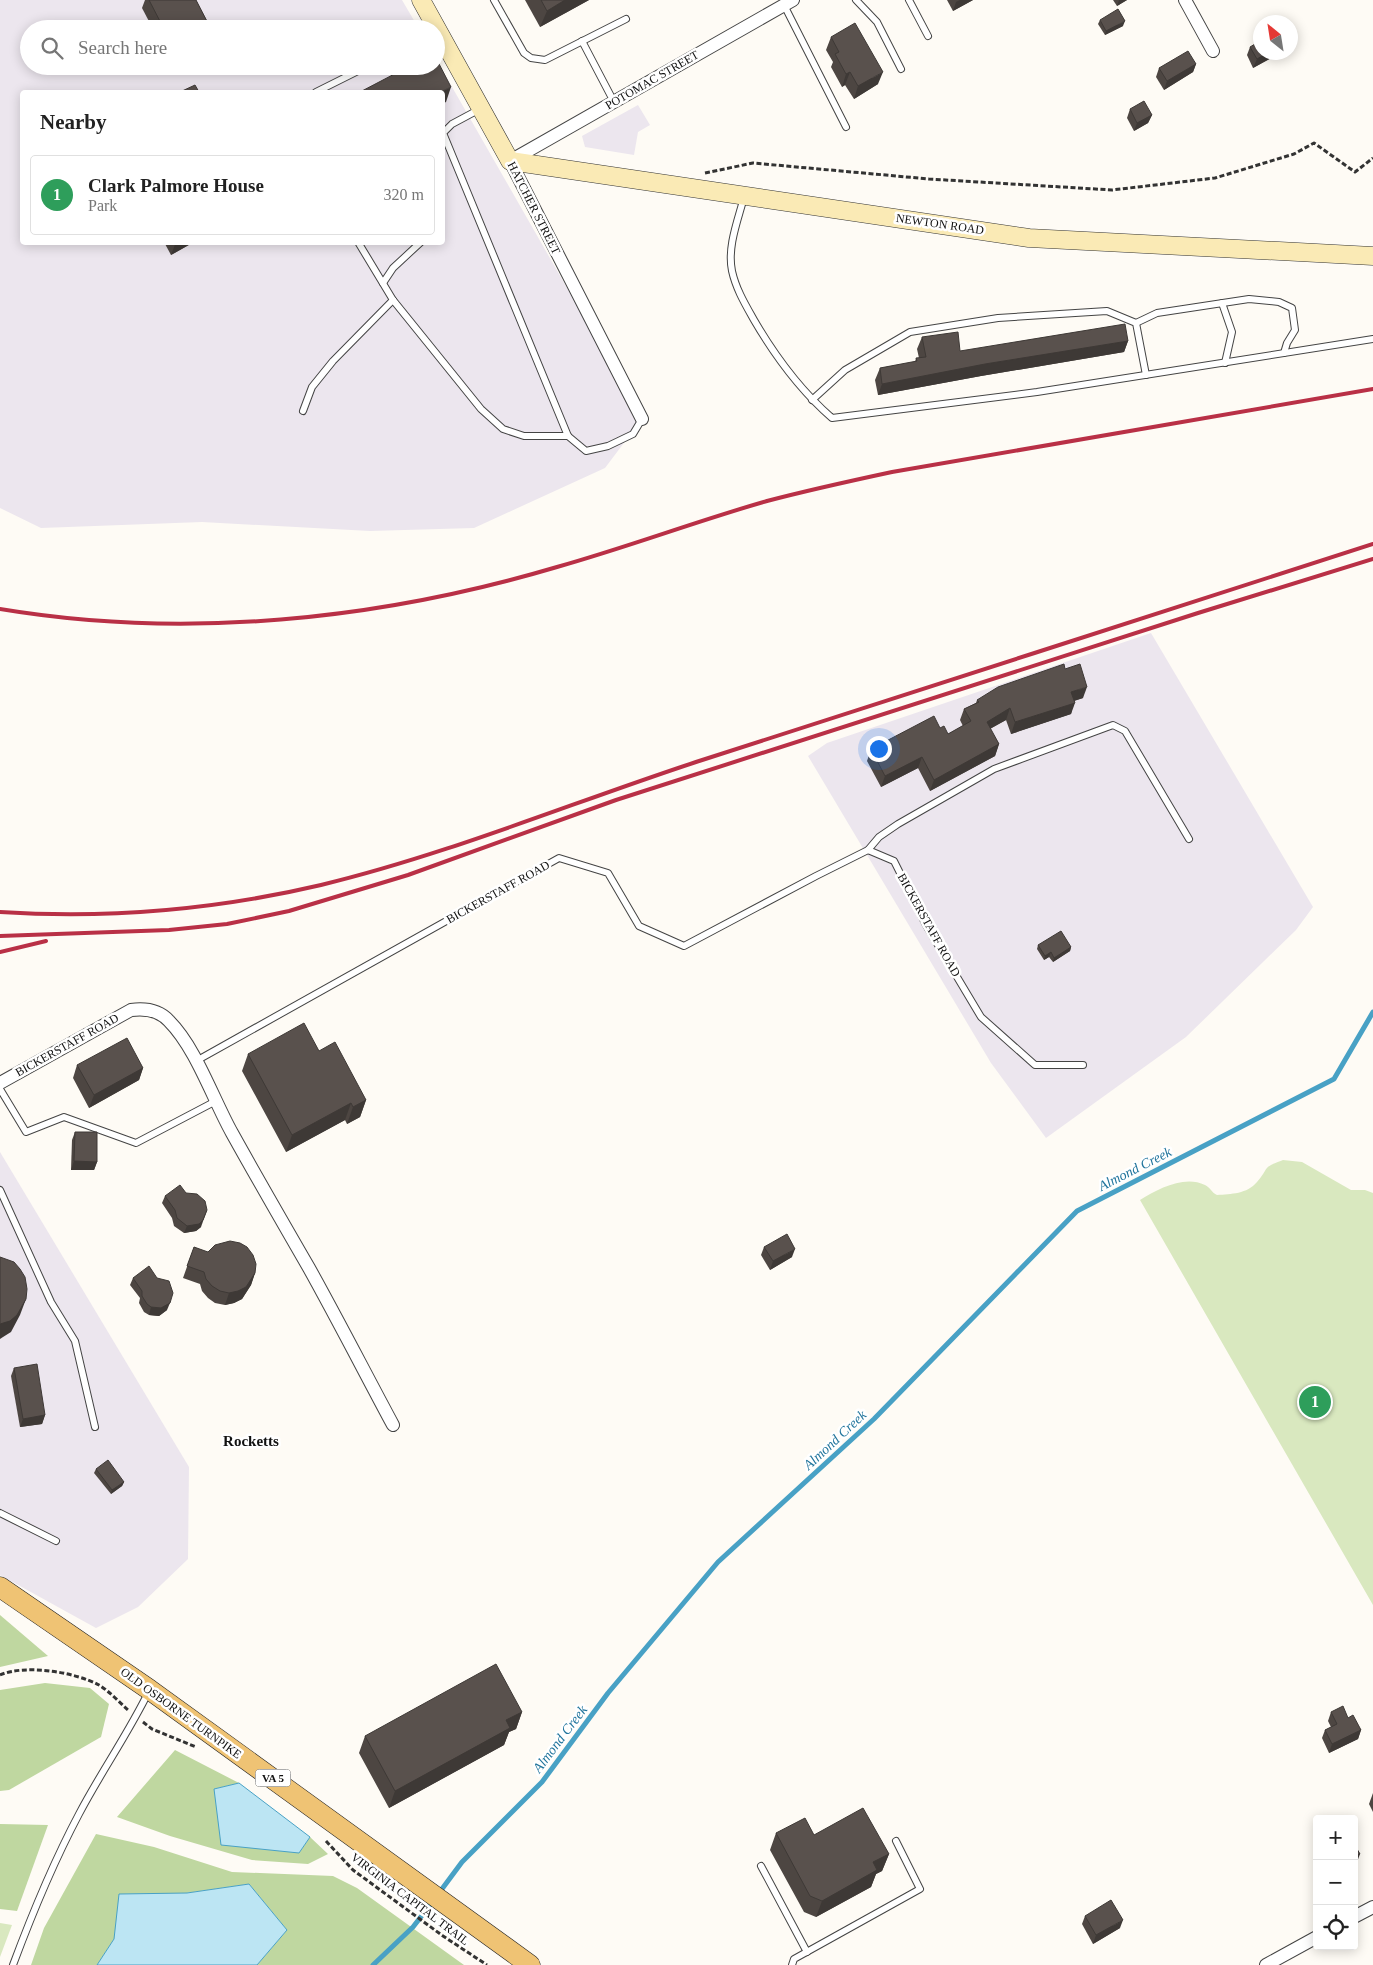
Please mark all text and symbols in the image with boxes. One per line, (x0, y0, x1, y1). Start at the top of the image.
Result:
north arrow (1253, 15, 1298, 60)
search box (20, 20, 445, 75)
icon: search (38, 34, 66, 62)
text: Search here (78, 37, 167, 58)
street label: POTOMAC STREET (603, 47, 702, 112)
text: Nearby (40, 110, 107, 134)
street label: HATCHER STREET (505, 159, 564, 257)
text: Clark Palmore House (88, 175, 264, 196)
text: 1 (53, 186, 61, 203)
text: 320 m (384, 186, 424, 203)
text: Park (88, 197, 117, 214)
street label: NEWTON ROAD (895, 211, 985, 237)
your location (866, 736, 892, 762)
street label: BICKERSTAFF ROAD (444, 858, 552, 926)
street label: BICKERSTAFF ROAD (895, 871, 963, 979)
street label: BICKERSTAFF ROAD (13, 1011, 121, 1079)
water label: Almond Creek (1095, 1144, 1175, 1194)
pin: 1 (1299, 1383, 1331, 1421)
water label: Almond Creek (800, 1407, 870, 1473)
district label: Rocketts (223, 1433, 279, 1449)
street label: OLD OSBORNE TURNPIKE (118, 1664, 244, 1762)
water label: Almond Creek (529, 1702, 591, 1776)
road number: VA 5 (256, 1770, 290, 1786)
map controls (1313, 1815, 1358, 1950)
button: + (1313, 1815, 1358, 1860)
street label: VIRGINIA CAPITAL TRAIL (348, 1850, 472, 1948)
button: − (1313, 1860, 1358, 1905)
button: locate (1313, 1905, 1358, 1950)

